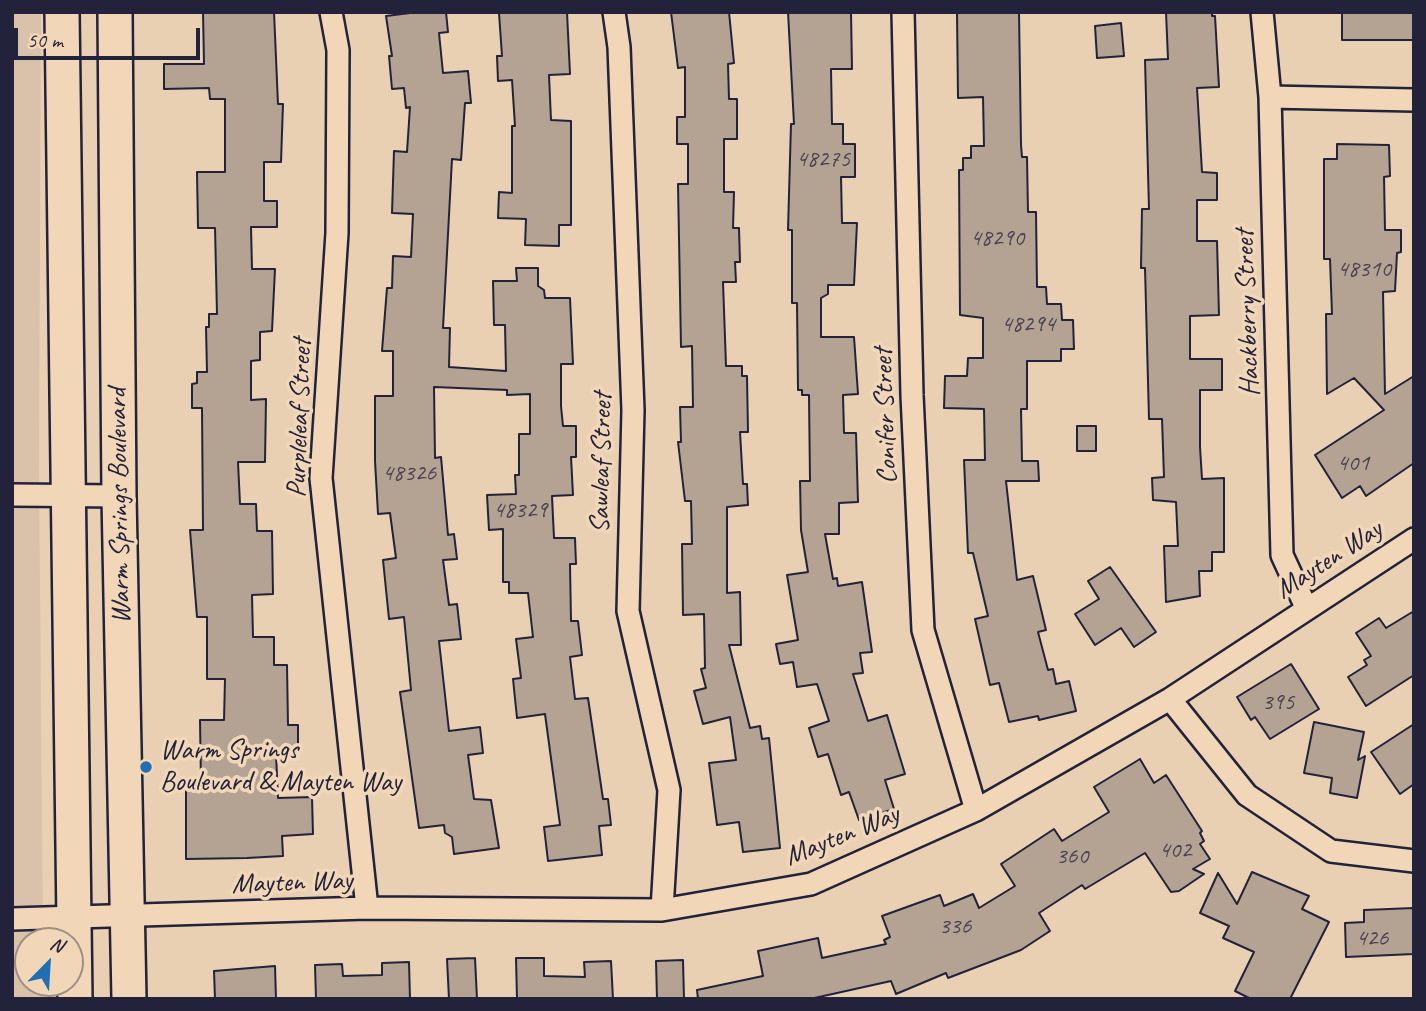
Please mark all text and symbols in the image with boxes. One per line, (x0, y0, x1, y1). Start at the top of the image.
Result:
scale bar (18, 14, 203, 58)
text: 50 m (27, 27, 63, 53)
house number: 48275 (796, 146, 850, 174)
house number: 48290 (970, 225, 1024, 253)
street label: Hackberry Street (1228, 229, 1268, 397)
house number: 48310 (1337, 256, 1391, 284)
house number: 48294 (1001, 311, 1055, 339)
street label: Purpleleaf Street (280, 338, 320, 498)
street label: Conifer Street (867, 347, 905, 485)
street label: Warm Springs Boulevard (101, 388, 139, 624)
street label: Sawleaf Street (584, 392, 620, 534)
house number: 401 (1337, 450, 1369, 478)
house number: 48326 (382, 460, 436, 488)
house number: 48329 (493, 497, 547, 525)
street label: Mayten Way (1269, 513, 1389, 607)
house number: 395 (1262, 689, 1294, 717)
place label: Warm Springs Boulevard & Mayten Way (160, 734, 401, 800)
marker: Warm Springs Boulevard & Mayten Way (138, 759, 154, 775)
street label: Mayten Way (780, 798, 904, 874)
house number: 402 (1159, 837, 1191, 865)
house number: 360 (1056, 843, 1088, 871)
street label: Mayten Way (231, 864, 353, 902)
house number: 336 (939, 913, 971, 941)
house number: 426 (1356, 925, 1388, 953)
north arrow (14, 927, 84, 997)
text: N (46, 931, 67, 958)

